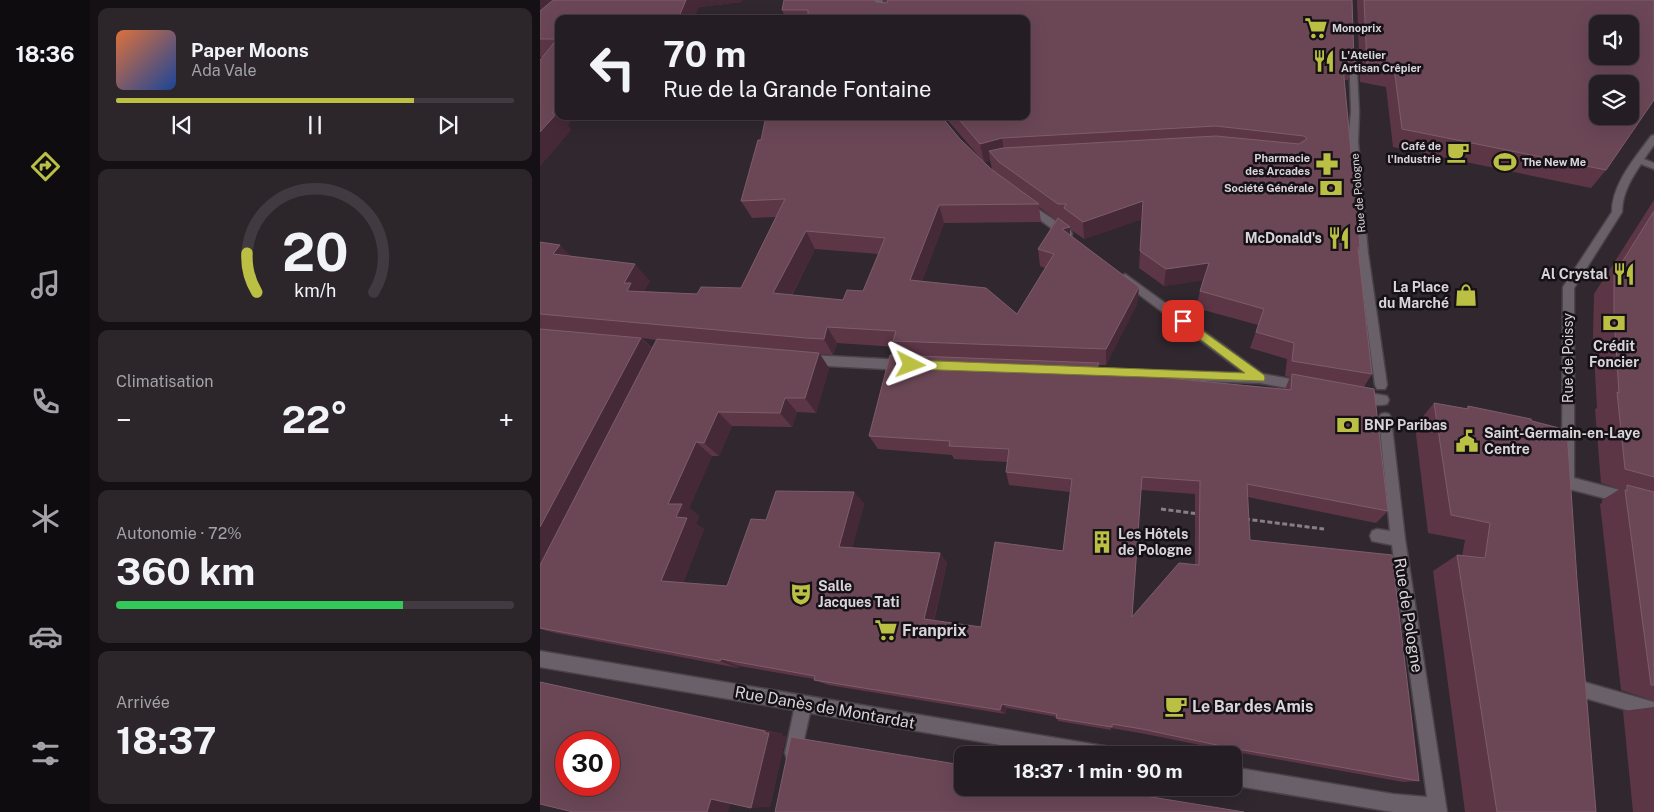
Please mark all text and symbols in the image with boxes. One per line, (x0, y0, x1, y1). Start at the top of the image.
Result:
supermarket icon: Monoprix (1303, 15, 1329, 41)
map controls (1589, 15, 1639, 125)
button: sound (1589, 15, 1639, 65)
place label: Monoprix (1332, 22, 1382, 34)
text: 70 m (663, 34, 746, 75)
icon: left (580, 35, 645, 100)
text: Paper Moons (191, 39, 309, 61)
text: 18:36 (15, 41, 75, 67)
restaurant icon: L'Atelier Artisan Crêpier (1311, 48, 1337, 74)
place label: L'Atelier Artisan Crêpier (1341, 49, 1422, 74)
text: Ada Vale (191, 61, 256, 80)
button: layers (1589, 75, 1639, 125)
text: Rue de la Grande Fontaine (663, 76, 931, 102)
icon: previous (168, 111, 196, 139)
icon: pause (301, 111, 329, 139)
icon: next (434, 111, 462, 139)
cafe icon: Café de l'Industrie (1445, 139, 1471, 165)
place label: Café de l'Industrie (1388, 140, 1441, 165)
icon: directions (28, 149, 63, 184)
sports icon: The New Me (1492, 149, 1518, 175)
pharmacy icon: Pharmacie des Arcades (1314, 151, 1340, 177)
place label: Pharmacie des Arcades (1245, 152, 1310, 177)
street label: Rue de Pologne (1349, 153, 1367, 233)
place label: The New Me (1522, 156, 1586, 168)
bank icon: Société Générale (1318, 175, 1344, 201)
place label: Société Générale (1224, 182, 1314, 194)
text: 20 (282, 222, 348, 283)
restaurant icon: McDonald's (1326, 225, 1352, 251)
place label: McDonald's (1245, 230, 1322, 246)
restaurant icon: Al Crystal (1611, 261, 1637, 287)
place label: Al Crystal (1541, 266, 1608, 282)
icon: music (28, 267, 63, 302)
place label: La Place du Marché (1379, 279, 1449, 311)
text: km/h (294, 280, 336, 301)
shop icon: La Place du Marché (1453, 282, 1479, 308)
pin (1162, 300, 1204, 342)
icon: arrive (1169, 307, 1197, 335)
bank icon: Crédit Foncier (1601, 310, 1627, 336)
street label: Rue de Poissy (1560, 313, 1576, 403)
position arrow (884, 338, 936, 390)
place label: Crédit Foncier (1589, 338, 1639, 370)
text: Climatisation (116, 372, 213, 391)
icon: phone (28, 384, 63, 419)
text: 22° (282, 397, 348, 442)
text: − (116, 403, 132, 436)
text: + (498, 403, 514, 436)
bank icon: BNP Paribas (1335, 412, 1361, 438)
place label: BNP Paribas (1364, 417, 1447, 433)
place label: Saint-Germain-en-Laye Centre (1484, 425, 1640, 457)
public building icon: Saint-Germain-en-Laye Centre (1454, 428, 1480, 454)
icon: climate (28, 501, 63, 536)
text: Autonomie · 72% (116, 524, 242, 543)
place label: Les Hôtels de Pologne (1118, 526, 1192, 558)
building icon: Les Hôtels de Pologne (1089, 529, 1115, 555)
text: 360 km (116, 549, 255, 594)
street label: Rue de Pologne (1390, 556, 1427, 674)
place label: Salle Jacques Tati (818, 578, 900, 610)
theatre icon: Salle Jacques Tati (788, 581, 814, 607)
supermarket icon: Franprix (873, 617, 899, 643)
icon: car (28, 619, 63, 654)
place label: Franprix (902, 621, 967, 640)
street label: Rue Danès de Montardat (733, 682, 916, 733)
text: Arrivée (116, 693, 170, 712)
cafe icon: Le Bar des Amis (1163, 693, 1189, 719)
place label: Le Bar des Amis (1192, 697, 1314, 716)
text: 18:37 (116, 718, 216, 763)
speed limit sign: 30 (555, 731, 620, 796)
icon: filters (28, 736, 63, 771)
text: 18:37 · 1 min · 90 m (1014, 760, 1182, 782)

